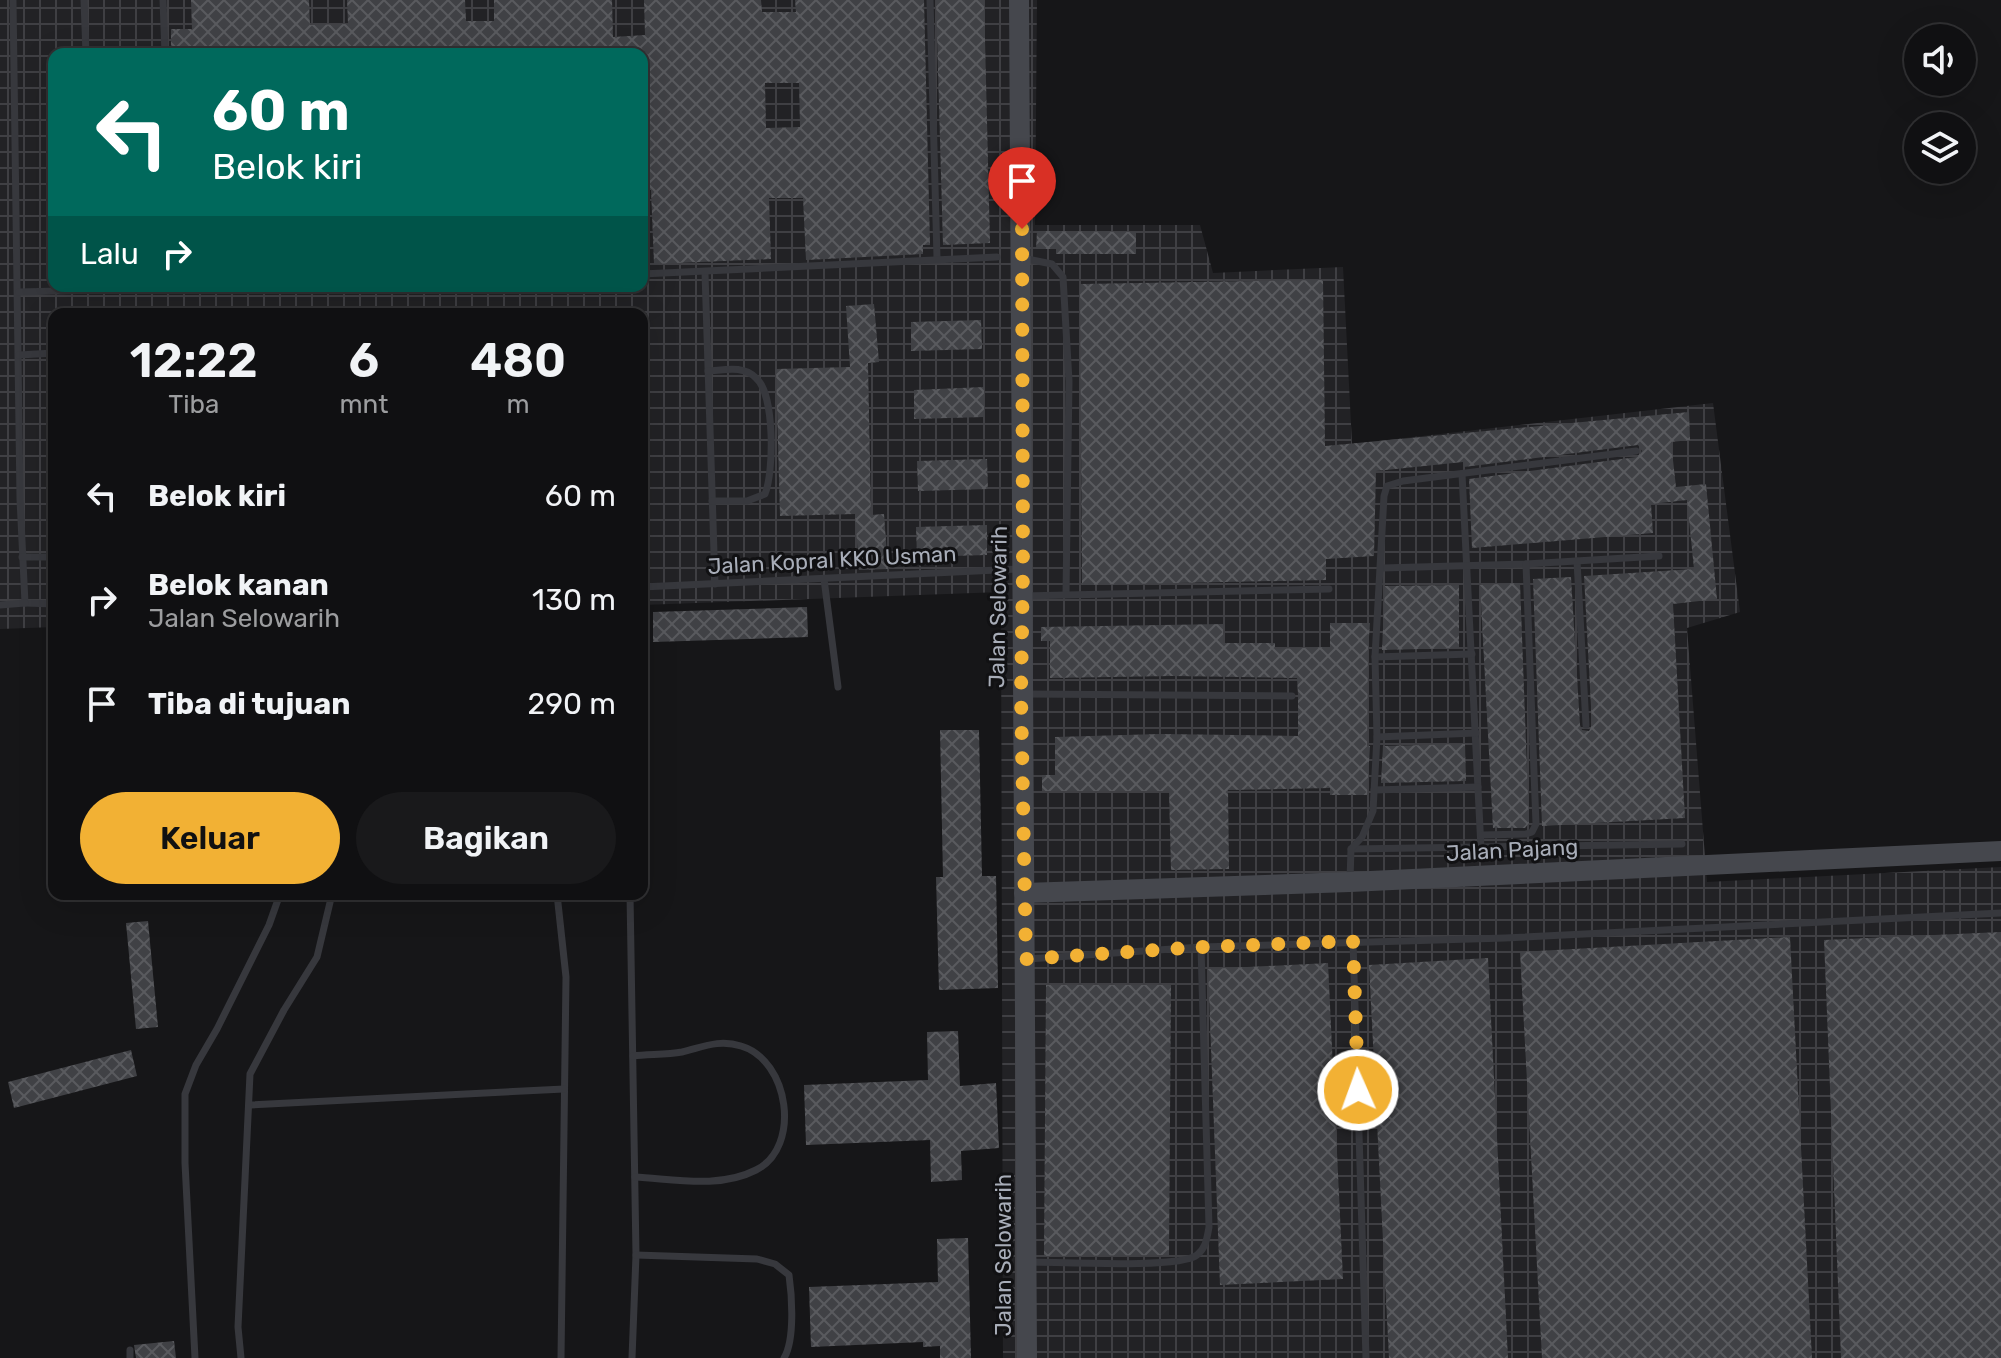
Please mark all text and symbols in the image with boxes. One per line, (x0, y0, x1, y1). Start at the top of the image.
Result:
map controls (1904, 24, 1976, 184)
button: sound (1904, 24, 1976, 96)
text: 60 m (212, 78, 350, 144)
icon: left (80, 80, 184, 184)
button: layers (1904, 112, 1976, 184)
text: Belok kiri (212, 145, 362, 188)
pin (988, 147, 1056, 229)
icon: arrive (1000, 159, 1044, 203)
icon: right (155, 232, 199, 276)
text: Lalu (80, 236, 139, 272)
text: 12:22 (130, 332, 258, 389)
text: 6 (349, 332, 379, 389)
text: 480 (470, 332, 566, 389)
text: Tiba (168, 389, 219, 420)
text: mnt (339, 389, 388, 420)
text: m (507, 389, 530, 420)
icon: left (80, 474, 124, 518)
text: Belok kiri (148, 478, 286, 514)
text: 60 m (545, 478, 616, 514)
street label: Jalan Selowarih (983, 526, 1013, 688)
street label: Jalan Kopral KKO Usman (707, 540, 957, 580)
text: Belok kanan (148, 567, 329, 603)
icon: right (80, 578, 124, 622)
text: 130 m (532, 582, 616, 618)
text: Jalan Selowarih (148, 603, 340, 634)
icon: arrive (80, 682, 124, 726)
text: Tiba di tujuan (148, 686, 350, 722)
text: 290 m (528, 686, 616, 722)
button: Keluar (80, 792, 340, 884)
button: Bagikan (356, 792, 616, 884)
street label: Jalan Pajang (1445, 833, 1579, 867)
position arrow (1316, 1048, 1400, 1132)
street label: Jalan Selowarih (990, 1174, 1017, 1336)

